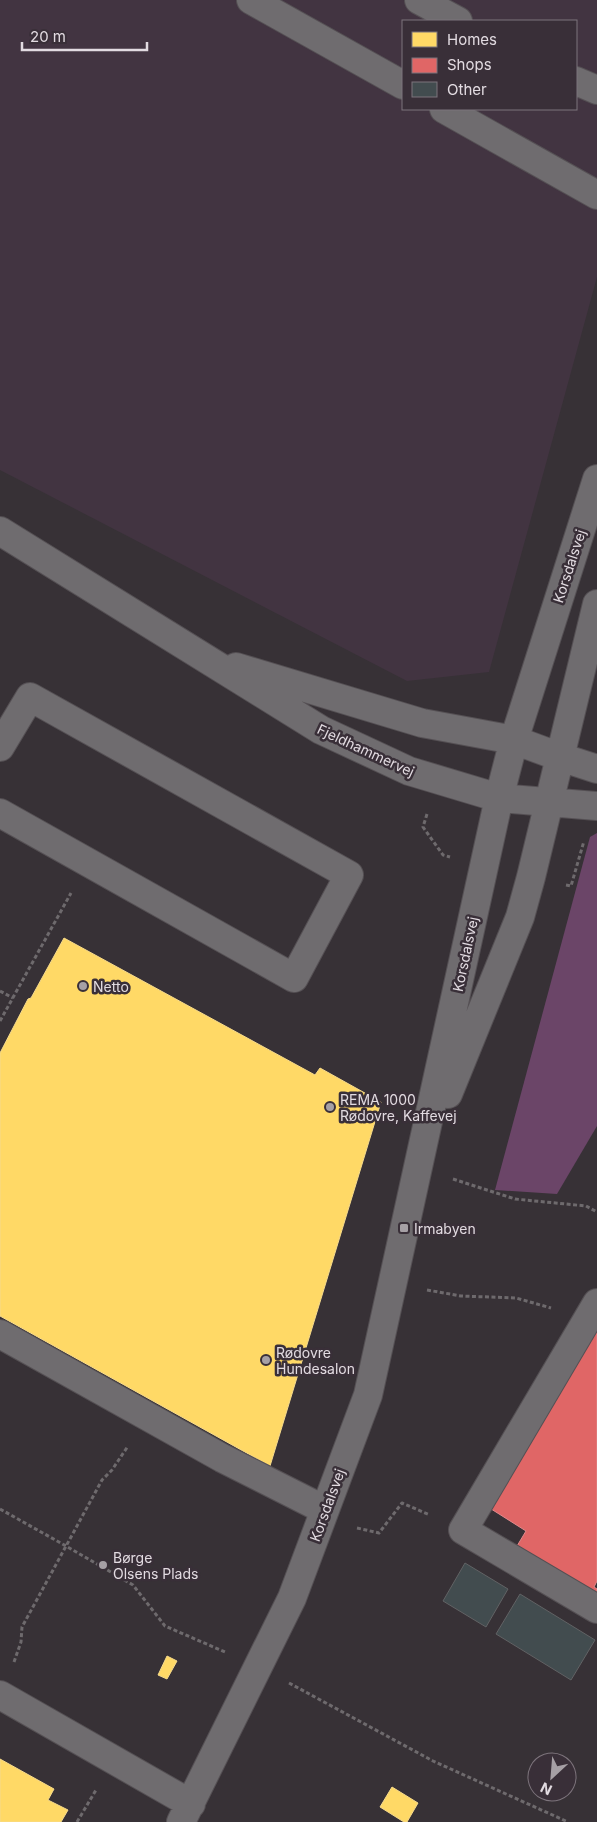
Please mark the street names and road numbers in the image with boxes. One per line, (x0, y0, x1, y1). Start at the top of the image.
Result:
street label: Korsdalsvej (549, 527, 589, 605)
street label: Fjeldhammervej (315, 720, 417, 780)
street label: Korsdalsvej (449, 915, 481, 993)
street label: Korsdalsvej (306, 1466, 348, 1544)

